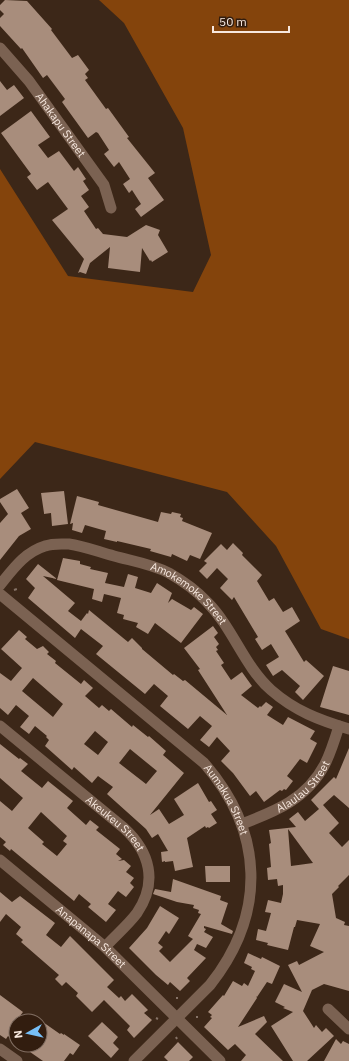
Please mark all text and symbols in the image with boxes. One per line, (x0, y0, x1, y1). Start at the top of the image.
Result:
scale bar (213, 8, 289, 34)
text: 50 m (219, 14, 247, 29)
street label: Ahakapu Street (33, 90, 89, 160)
street label: Amokemoke Street (149, 559, 230, 627)
street label: Alaulau Street (274, 758, 333, 816)
street label: Aumakua Street (201, 761, 251, 837)
street label: Akeukeu Street (83, 792, 148, 854)
street label: Anapanapa Street (53, 902, 129, 971)
north arrow (8, 1013, 48, 1053)
text: N (11, 1029, 26, 1039)

